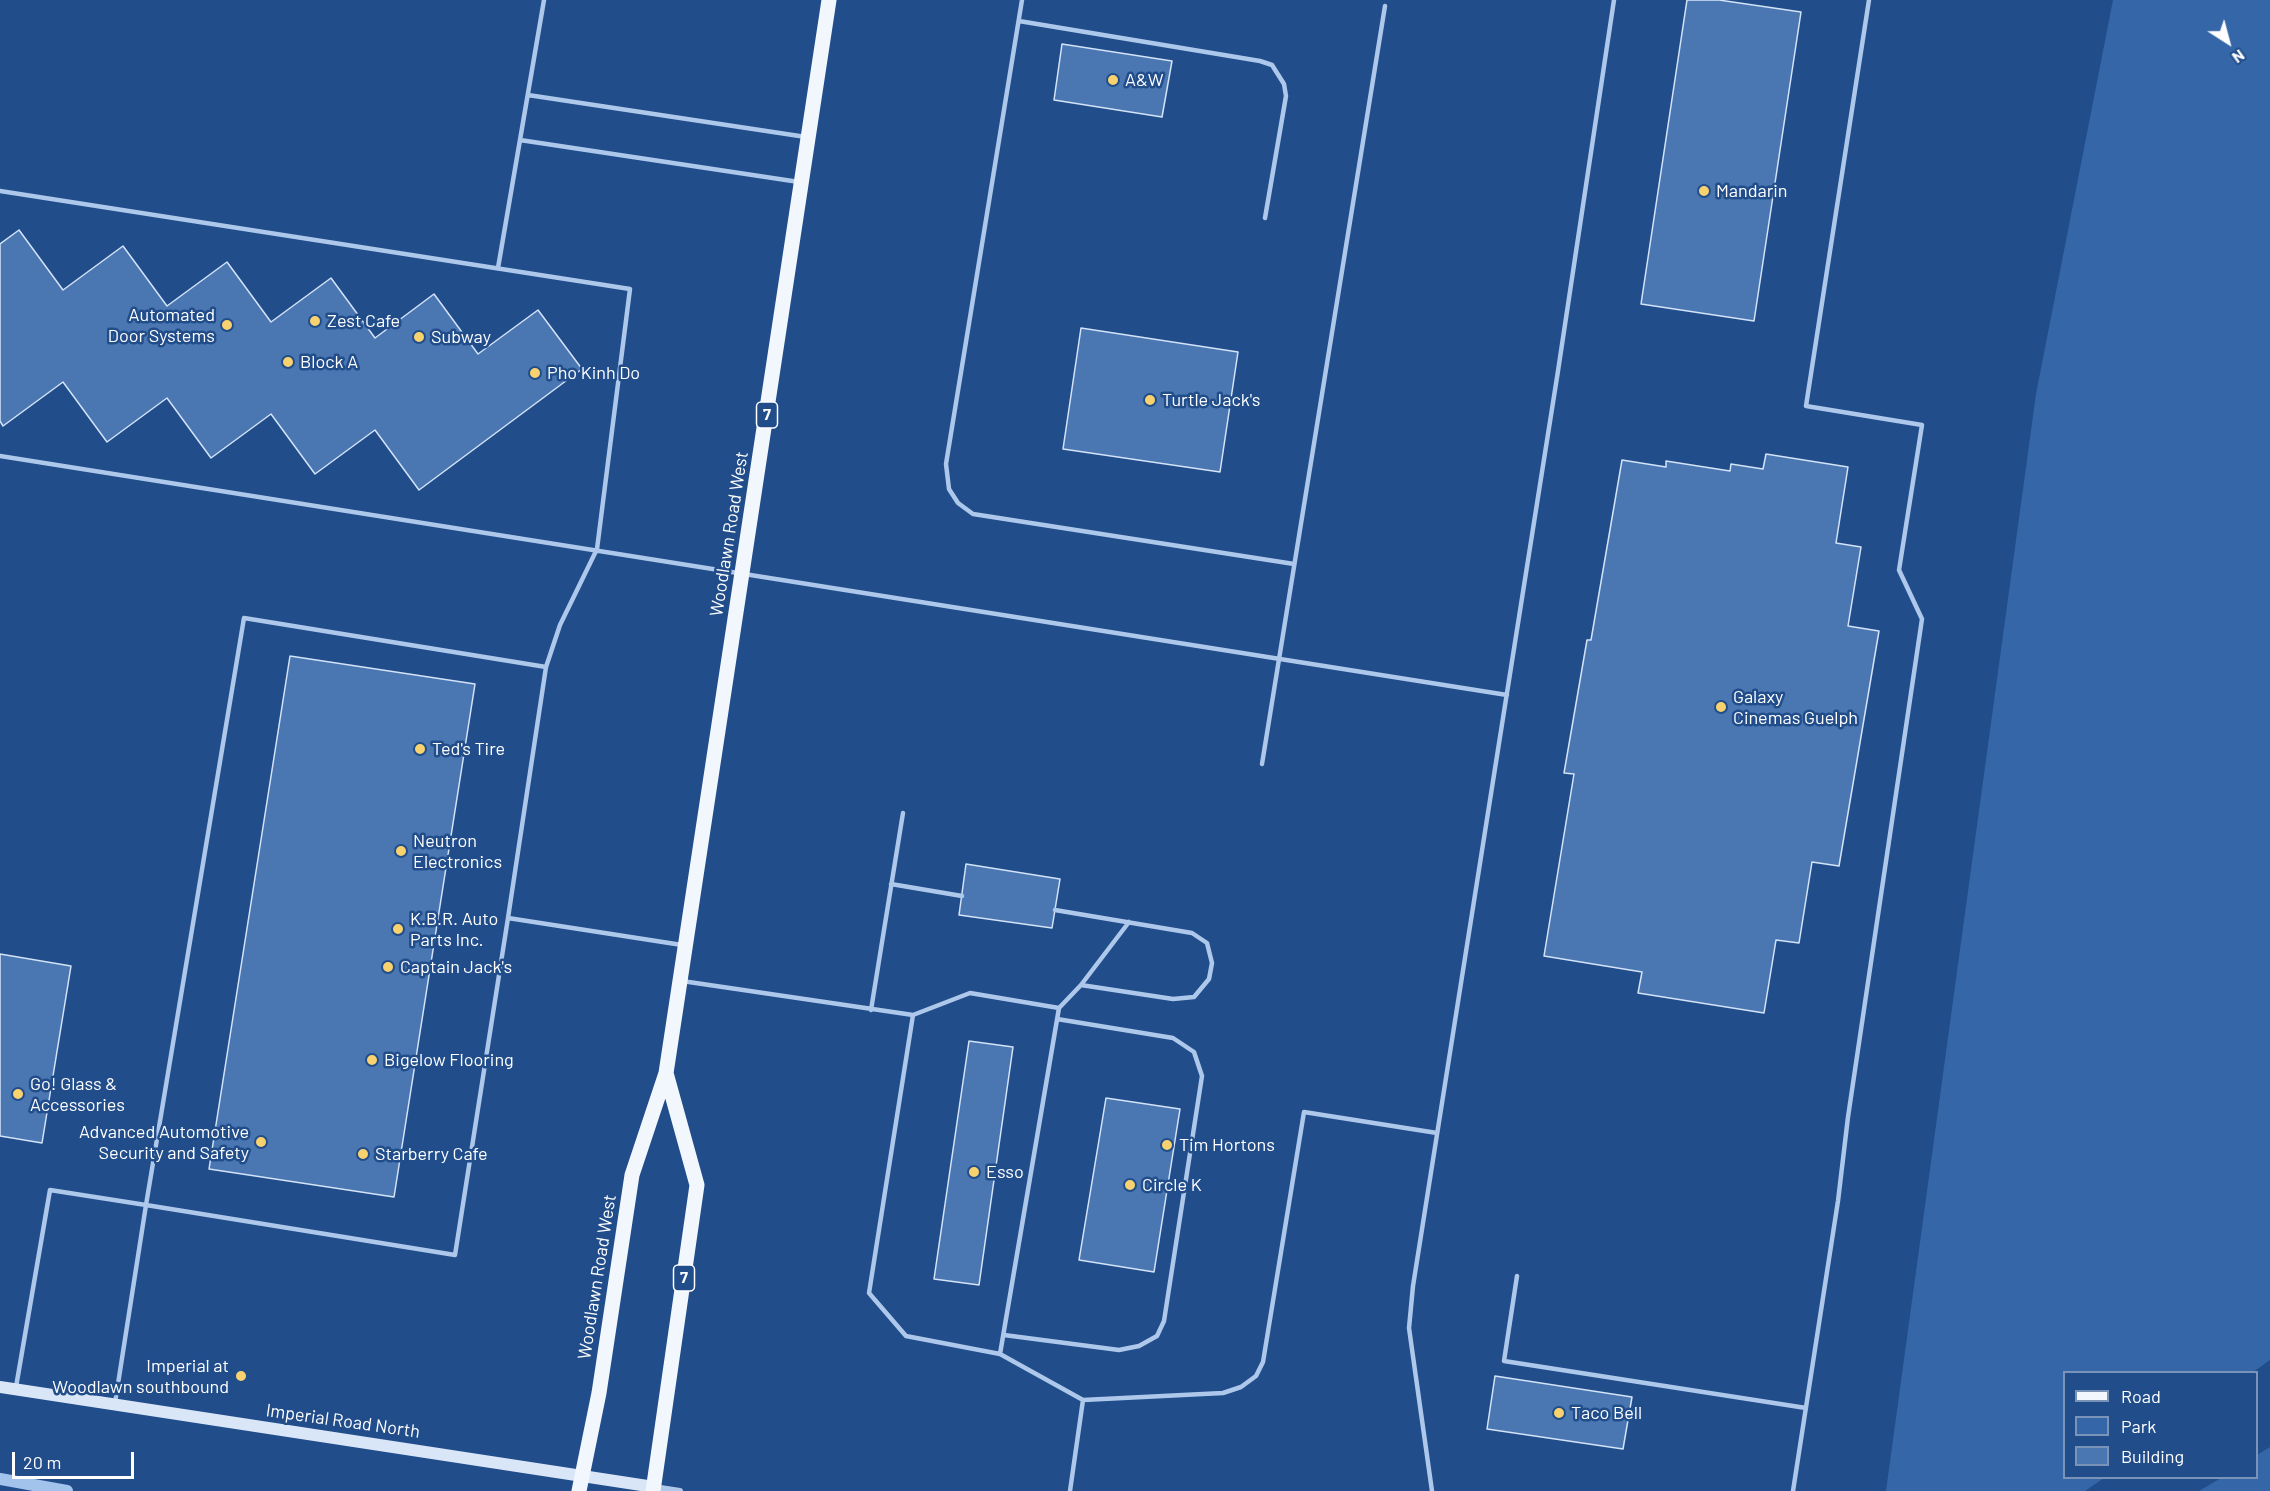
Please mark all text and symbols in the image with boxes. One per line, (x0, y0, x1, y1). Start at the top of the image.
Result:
north arrow (2198, 12, 2258, 72)
text: N (2229, 46, 2249, 68)
place label: A&W (1125, 69, 1164, 91)
marker: A&W (1106, 73, 1120, 87)
place label: Mandarin (1716, 180, 1788, 202)
marker: Mandarin (1697, 184, 1711, 198)
place label: Automated Door Systems (108, 304, 215, 346)
place label: Zest Cafe (327, 310, 400, 332)
marker: Zest Cafe (308, 314, 322, 328)
marker: Automated Door Systems (220, 318, 234, 332)
place label: Subway (431, 326, 491, 348)
marker: Subway (412, 330, 426, 344)
place label: Block A (300, 351, 358, 373)
marker: Block A (281, 355, 295, 369)
place label: Pho Kinh Do (547, 362, 640, 384)
marker: Pho Kinh Do (528, 366, 542, 380)
place label: Turtle Jack's (1162, 389, 1260, 411)
marker: Turtle Jack's (1143, 393, 1157, 407)
road number: 7 (756, 402, 777, 428)
street label: Woodlawn Road West (705, 450, 753, 618)
place label: Galaxy Cinemas Guelph (1733, 686, 1858, 728)
marker: Galaxy Cinemas Guelph (1714, 700, 1728, 714)
place label: Ted's Tire (432, 738, 505, 760)
marker: Ted's Tire (413, 742, 427, 756)
place label: Neutron Electronics (413, 830, 502, 872)
marker: Neutron Electronics (394, 844, 408, 858)
place label: K.B.R. Auto Parts Inc. (410, 908, 498, 950)
marker: K.B.R. Auto Parts Inc. (391, 922, 405, 936)
place label: Captain Jack's (400, 956, 512, 978)
marker: Captain Jack's (381, 960, 395, 974)
place label: Bigelow Flooring (384, 1049, 514, 1071)
marker: Bigelow Flooring (365, 1053, 379, 1067)
place label: Go! Glass & Accessories (30, 1073, 125, 1116)
marker: Go! Glass & Accessories (11, 1087, 25, 1101)
place label: Advanced Automotive Security and Safety (79, 1121, 249, 1164)
place label: Tim Hortons (1179, 1134, 1275, 1156)
marker: Advanced Automotive Security and Safety (254, 1135, 268, 1149)
marker: Tim Hortons (1160, 1138, 1174, 1152)
place label: Starberry Cafe (375, 1143, 488, 1165)
marker: Starberry Cafe (356, 1147, 370, 1161)
place label: Esso (986, 1161, 1024, 1183)
marker: Esso (967, 1165, 981, 1179)
place label: Circle K (1142, 1174, 1202, 1196)
marker: Circle K (1123, 1178, 1137, 1192)
street label: Woodlawn Road West (573, 1193, 621, 1361)
road number: 7 (674, 1265, 694, 1291)
place label: Imperial at Woodlawn southbound (52, 1355, 229, 1398)
marker: Imperial at Woodlawn southbound (234, 1369, 248, 1383)
legend (2063, 1371, 2258, 1479)
text: Road (2121, 1385, 2161, 1407)
street label: Imperial Road North (265, 1399, 421, 1443)
place label: Taco Bell (1571, 1402, 1642, 1424)
marker: Taco Bell (1552, 1406, 1566, 1420)
text: Park (2121, 1415, 2156, 1437)
scale bar (15, 1440, 136, 1478)
text: Building (2121, 1445, 2184, 1467)
text: 20 m (23, 1451, 61, 1473)

